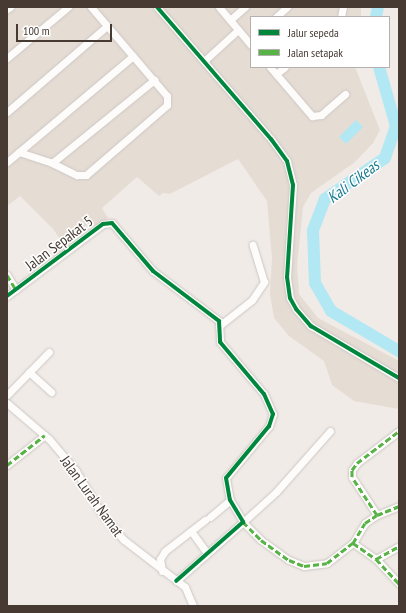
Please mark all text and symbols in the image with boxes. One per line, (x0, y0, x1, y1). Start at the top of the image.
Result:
scale bar (18, 16, 114, 42)
legend (250, 16, 390, 68)
text: 100 m (23, 23, 50, 38)
text: Jalur sepeda (288, 25, 339, 40)
text: Jalan setapak (288, 45, 343, 60)
water label: Kali Cikeas (323, 155, 383, 207)
street label: Jalan Sepakat 5 (22, 212, 96, 274)
street label: Jalan Lurah Namat (57, 452, 127, 540)

